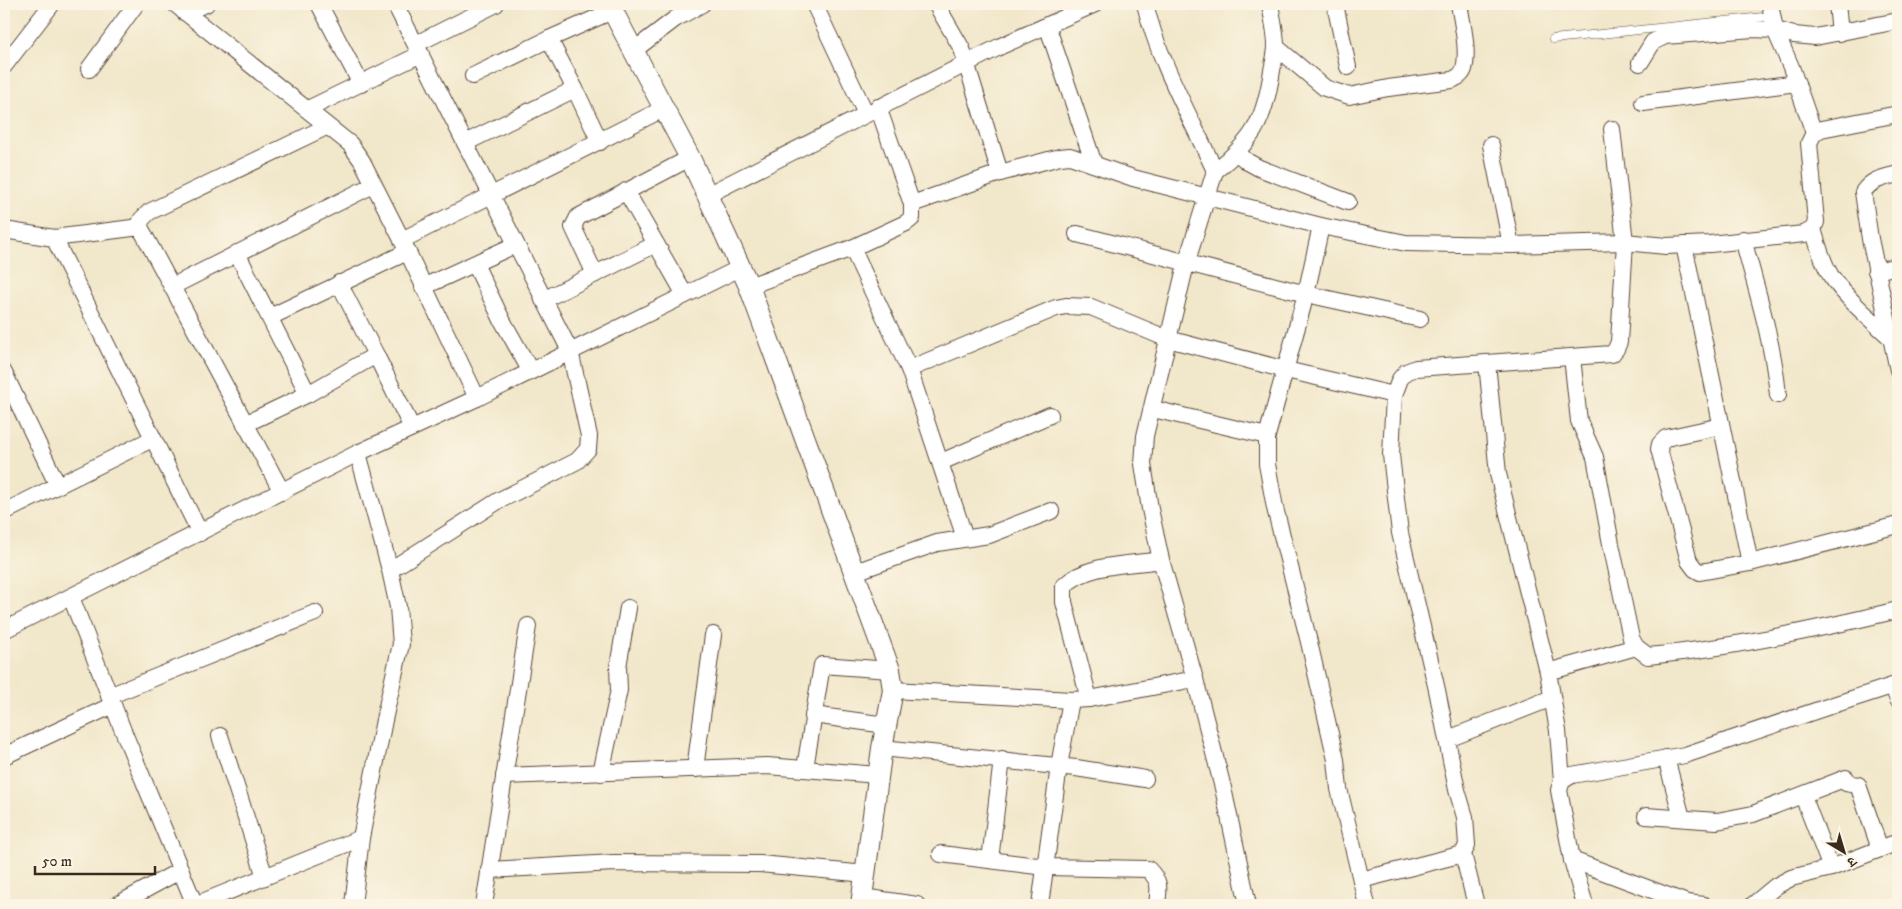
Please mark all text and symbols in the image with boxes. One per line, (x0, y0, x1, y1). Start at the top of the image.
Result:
north arrow (1820, 826, 1870, 876)
scale bar (35, 844, 155, 876)
text: 50 m (42, 852, 72, 871)
text: उ (1842, 852, 1861, 871)

